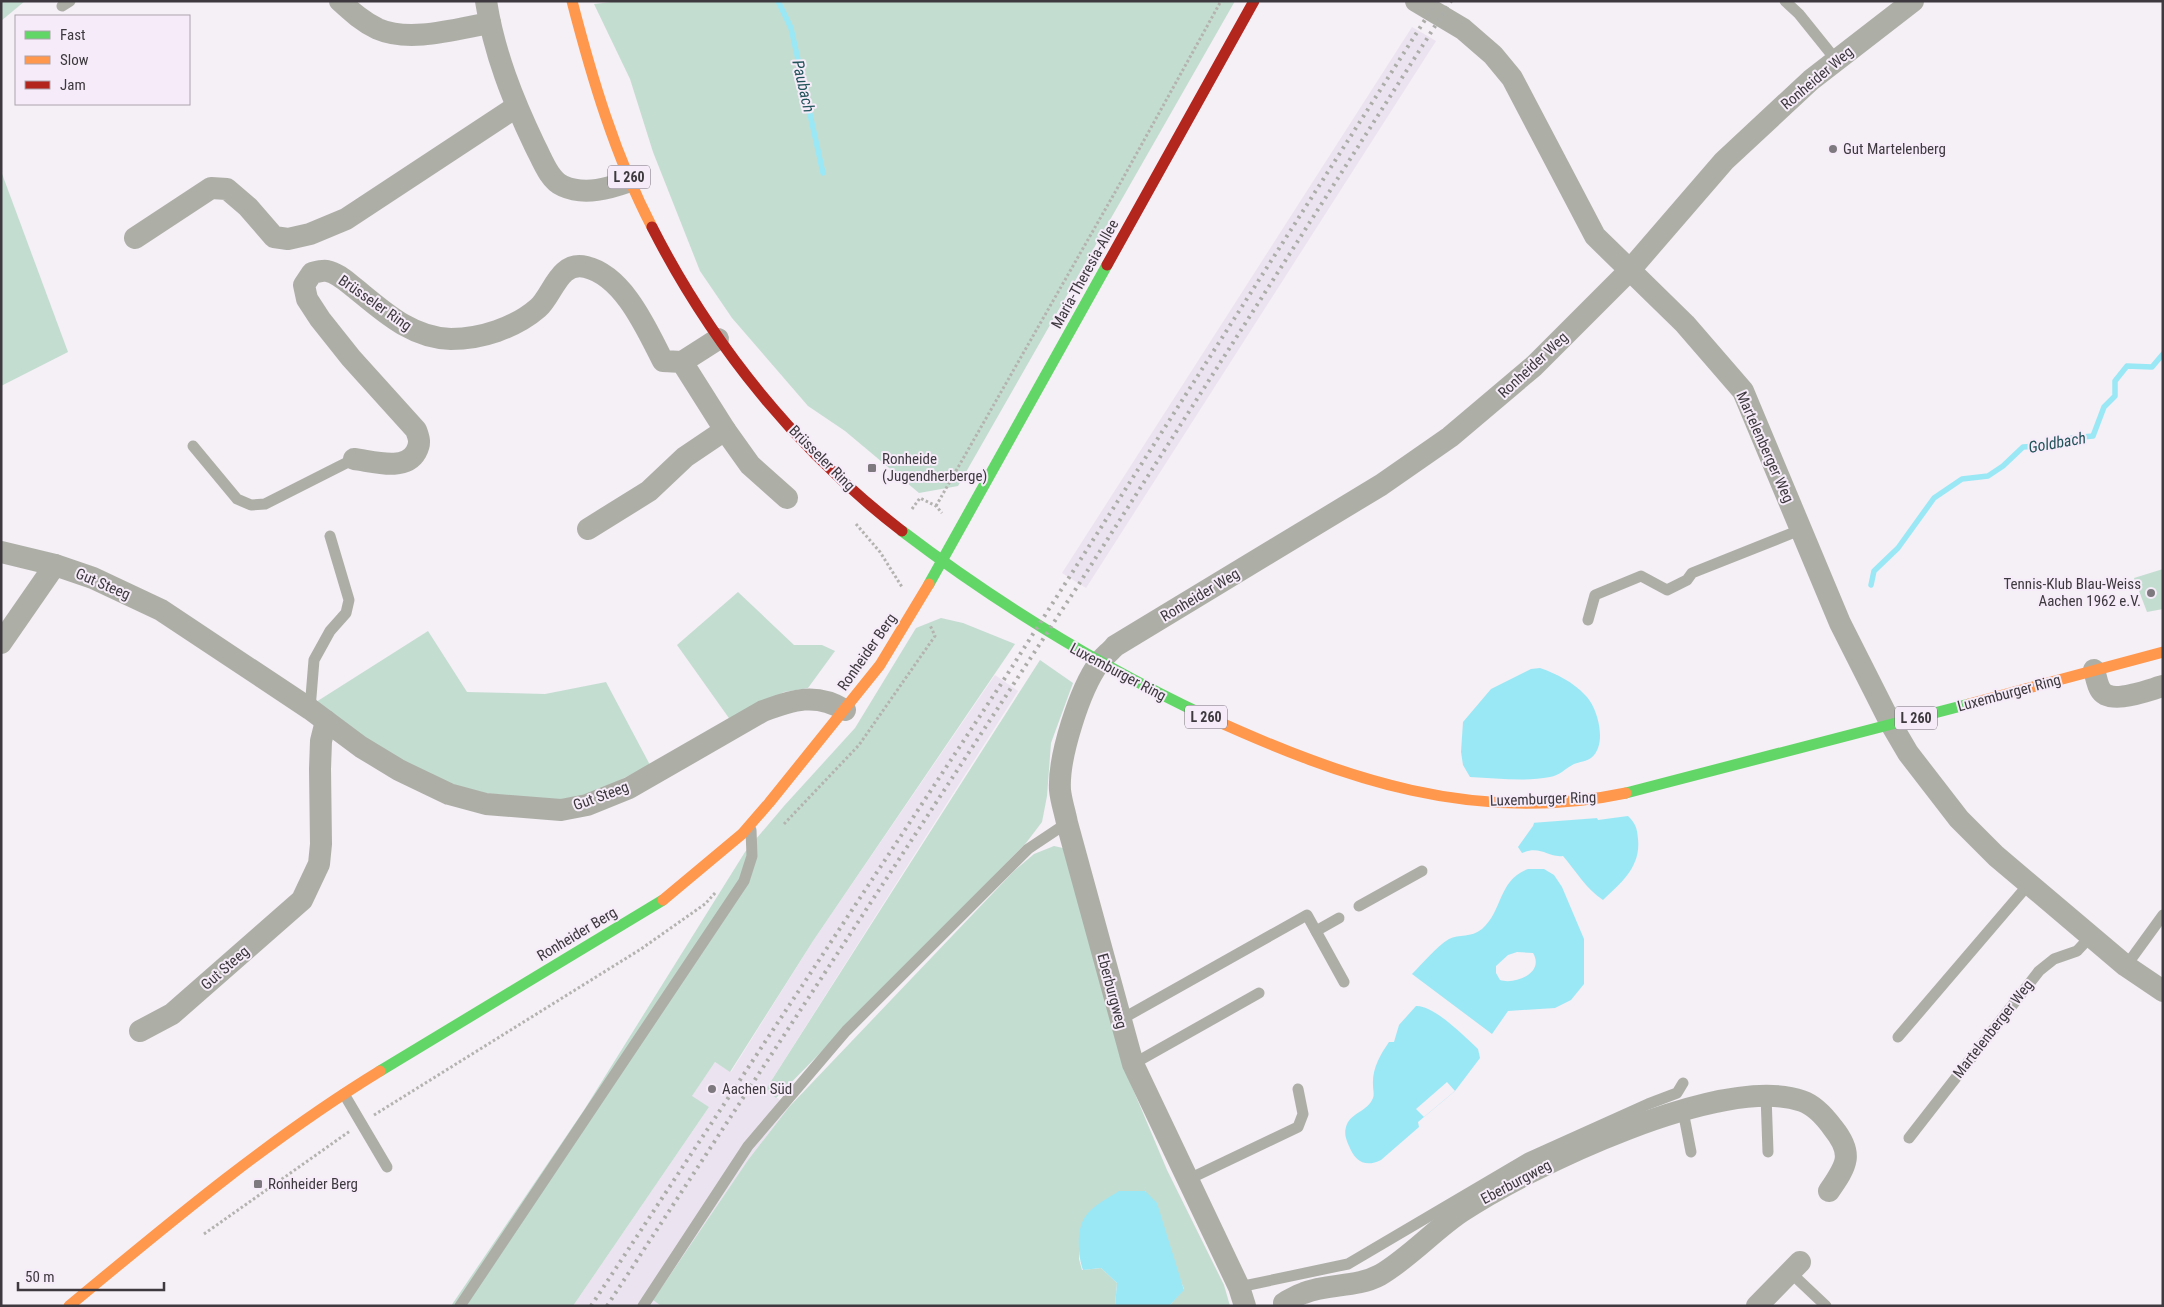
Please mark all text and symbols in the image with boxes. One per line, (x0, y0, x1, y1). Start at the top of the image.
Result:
legend (15, 15, 190, 105)
text: Fast (60, 26, 85, 44)
street label: Ronheider Weg (1777, 43, 1857, 113)
text: Slow (60, 51, 89, 69)
water label: Paubach (788, 58, 819, 114)
text: Jam (60, 76, 86, 94)
place label: Gut Martelenberg (1843, 140, 1946, 158)
marker: Gut Martelenberg (1827, 143, 1839, 155)
road number: L 260 (608, 166, 650, 188)
street label: Maria-Theresia-Allee (1048, 216, 1122, 332)
street label: Brüsseler Ring (335, 271, 415, 335)
street label: Ronheider Weg (1494, 328, 1572, 402)
street label: Martelenberger Weg (1732, 389, 1798, 505)
street label: Brüsseler Ring (785, 421, 859, 495)
water label: Goldbach (2027, 428, 2087, 457)
place label: Ronheide (Jugendherberge) (882, 450, 987, 485)
marker: Ronheide (Jugendherberge) (866, 462, 878, 474)
street label: Gut Steeg (73, 564, 133, 604)
street label: Ronheider Weg (1157, 564, 1243, 626)
place label: Tennis-Klub Blau-Weiss Aachen 1962 e.V. (2003, 575, 2141, 610)
marker: Tennis-Klub Blau-Weiss Aachen 1962 e.V. (2145, 587, 2157, 599)
street label: Ronheider Berg (834, 610, 900, 694)
street label: Luxemburger Ring (1067, 639, 1169, 705)
street label: Luxemburger Ring (1955, 671, 2063, 715)
road number: L 260 (1185, 706, 1227, 729)
road number: L 260 (1895, 706, 1937, 730)
street label: Gut Steeg (571, 778, 631, 814)
street label: Luxemburger Ring (1490, 788, 1596, 810)
street label: Ronheider Berg (534, 903, 620, 965)
street label: Gut Steeg (197, 942, 253, 994)
street label: Eberburgweg (1093, 951, 1131, 1031)
street label: Martelenberger Weg (1949, 976, 2037, 1082)
place label: Aachen Süd (722, 1080, 792, 1098)
marker: Aachen Süd (706, 1083, 718, 1095)
street label: Eberburgweg (1478, 1156, 1554, 1208)
place label: Ronheider Berg (268, 1175, 358, 1193)
marker: Ronheider Berg (252, 1178, 264, 1190)
scale bar (18, 1260, 164, 1292)
text: 50 m (25, 1268, 55, 1286)

